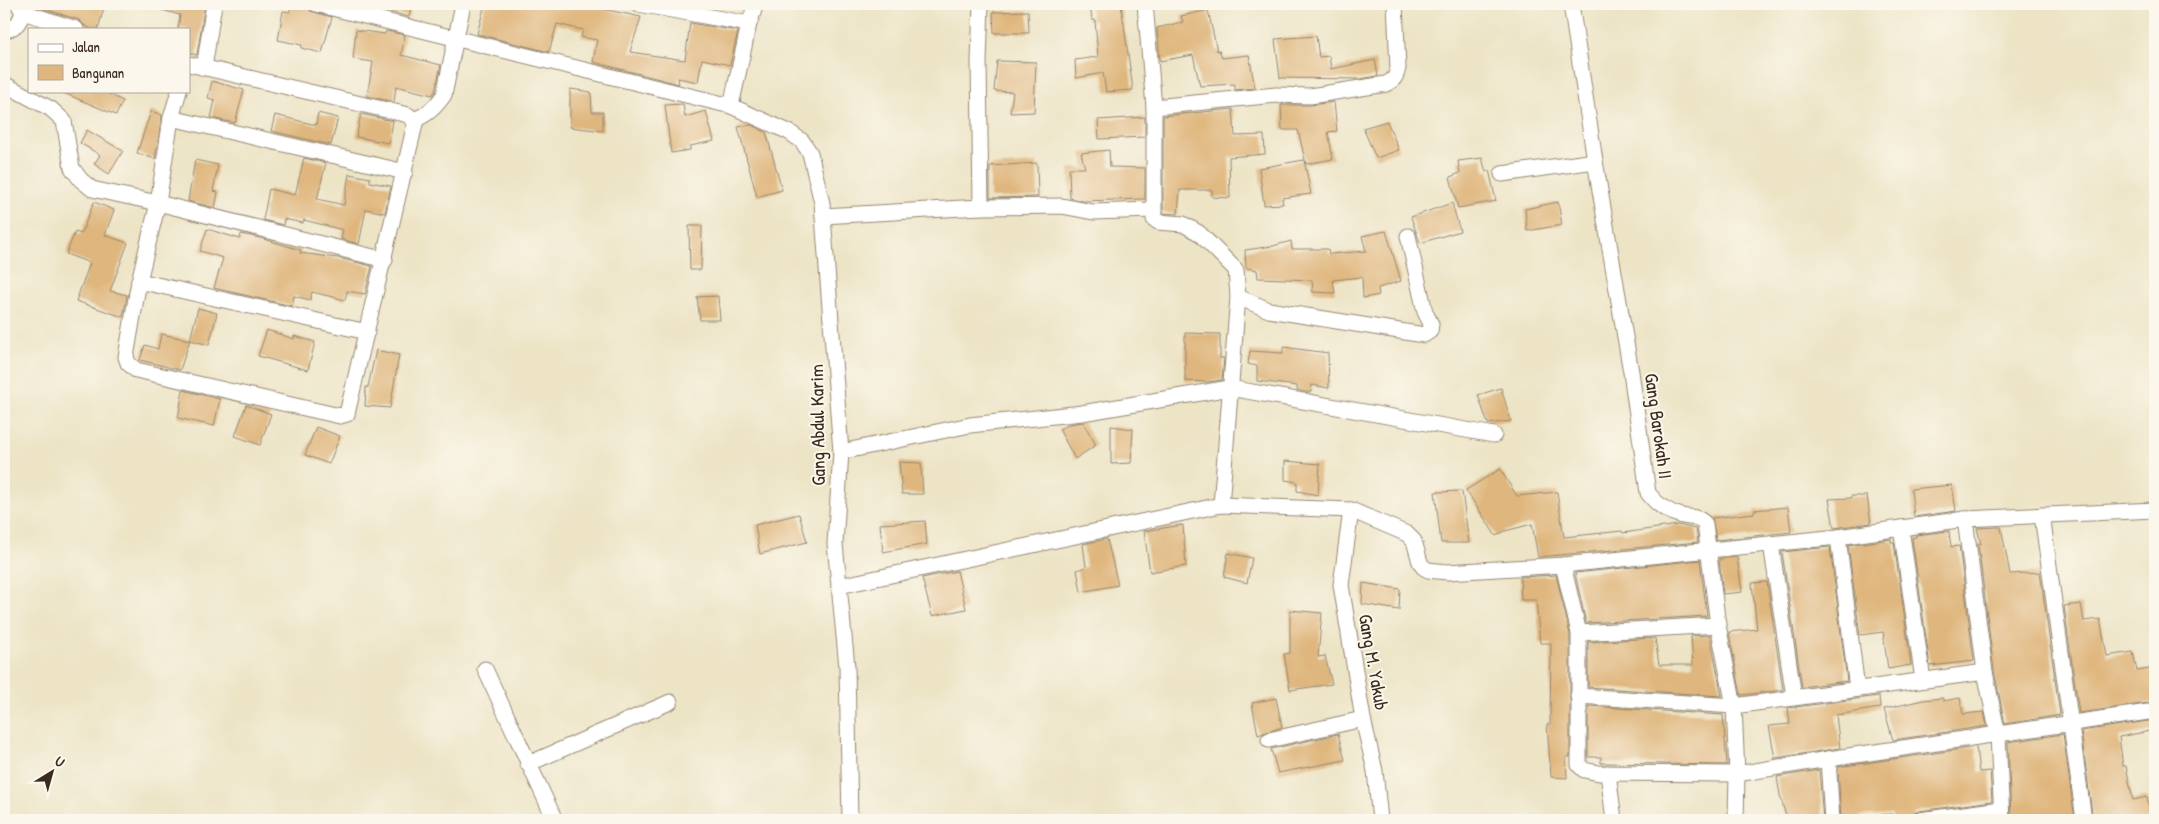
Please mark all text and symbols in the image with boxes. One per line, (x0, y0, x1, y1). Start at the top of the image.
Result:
legend (28, 28, 190, 92)
text: Jalan (72, 36, 100, 57)
text: Bangunan (72, 62, 125, 83)
street label: Gang Abdul Karim (803, 364, 831, 486)
street label: Gang Barokah II (1639, 371, 1679, 481)
street label: Gang M. Yakub (1353, 612, 1395, 712)
north arrow (28, 746, 78, 796)
text: U (51, 751, 69, 771)

